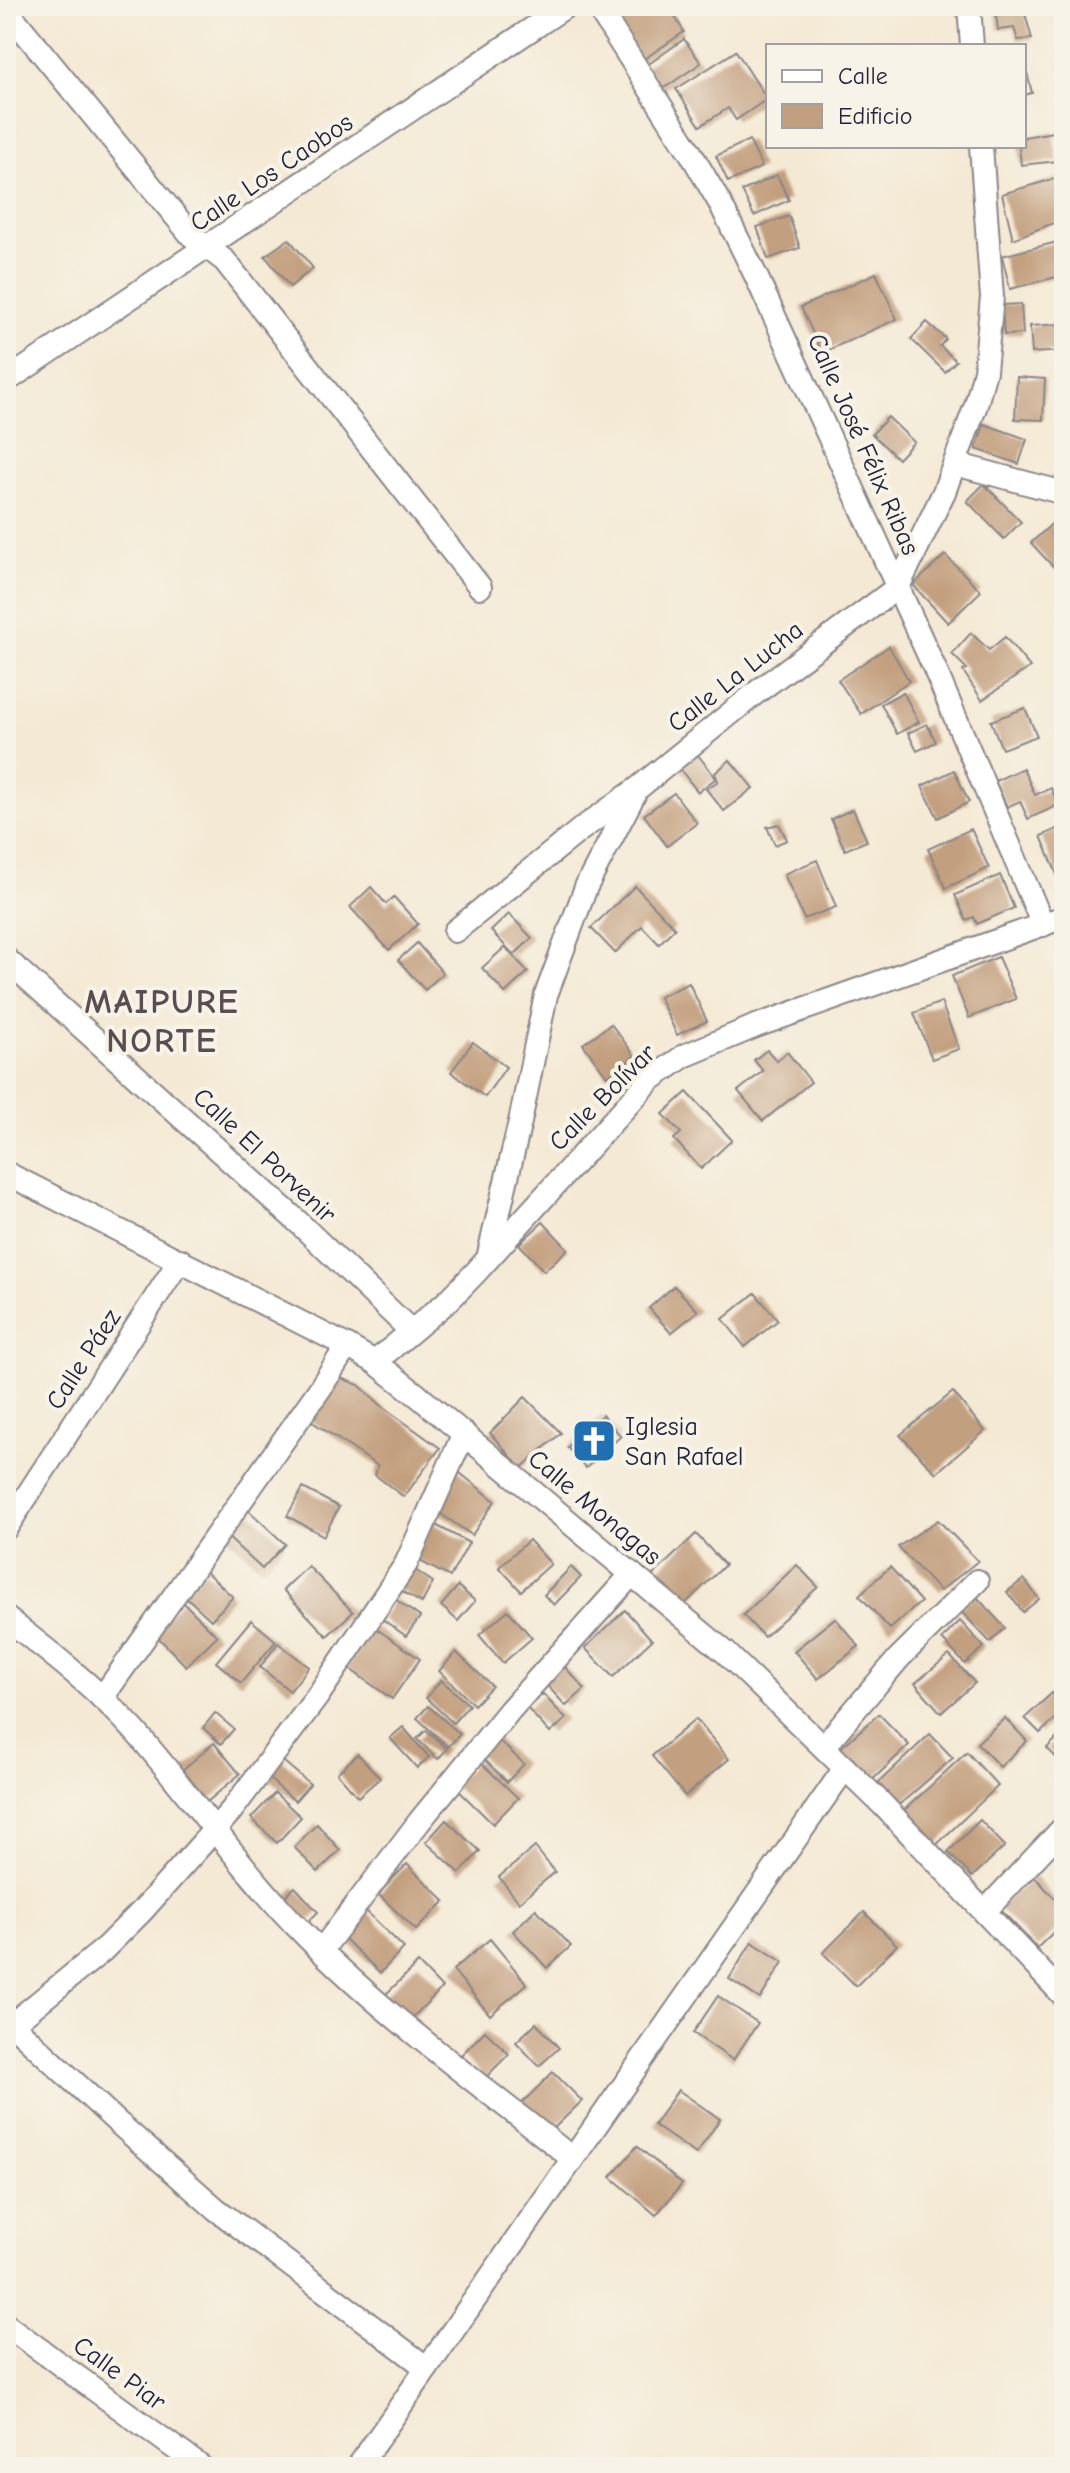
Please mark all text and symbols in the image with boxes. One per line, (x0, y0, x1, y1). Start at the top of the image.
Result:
legend (766, 44, 1026, 148)
text: Calle (838, 62, 888, 90)
text: Edificio (838, 102, 913, 130)
street label: Calle Los Caobos (185, 107, 359, 238)
street label: Calle José Félix Ribas (801, 329, 925, 560)
street label: Calle La Lucha (662, 615, 809, 739)
district label: MAIPURE NORTE (84, 982, 240, 1061)
street label: Calle Bolívar (543, 1038, 663, 1157)
street label: Calle El Porvenir (187, 1082, 342, 1230)
street label: Calle Páez (40, 1304, 127, 1415)
place label: Iglesia San Rafael (625, 1412, 743, 1472)
church icon: Iglesia San Rafael (570, 1417, 618, 1465)
street label: Calle Monagas (522, 1444, 667, 1572)
street label: Calle Piar (67, 2330, 172, 2418)

